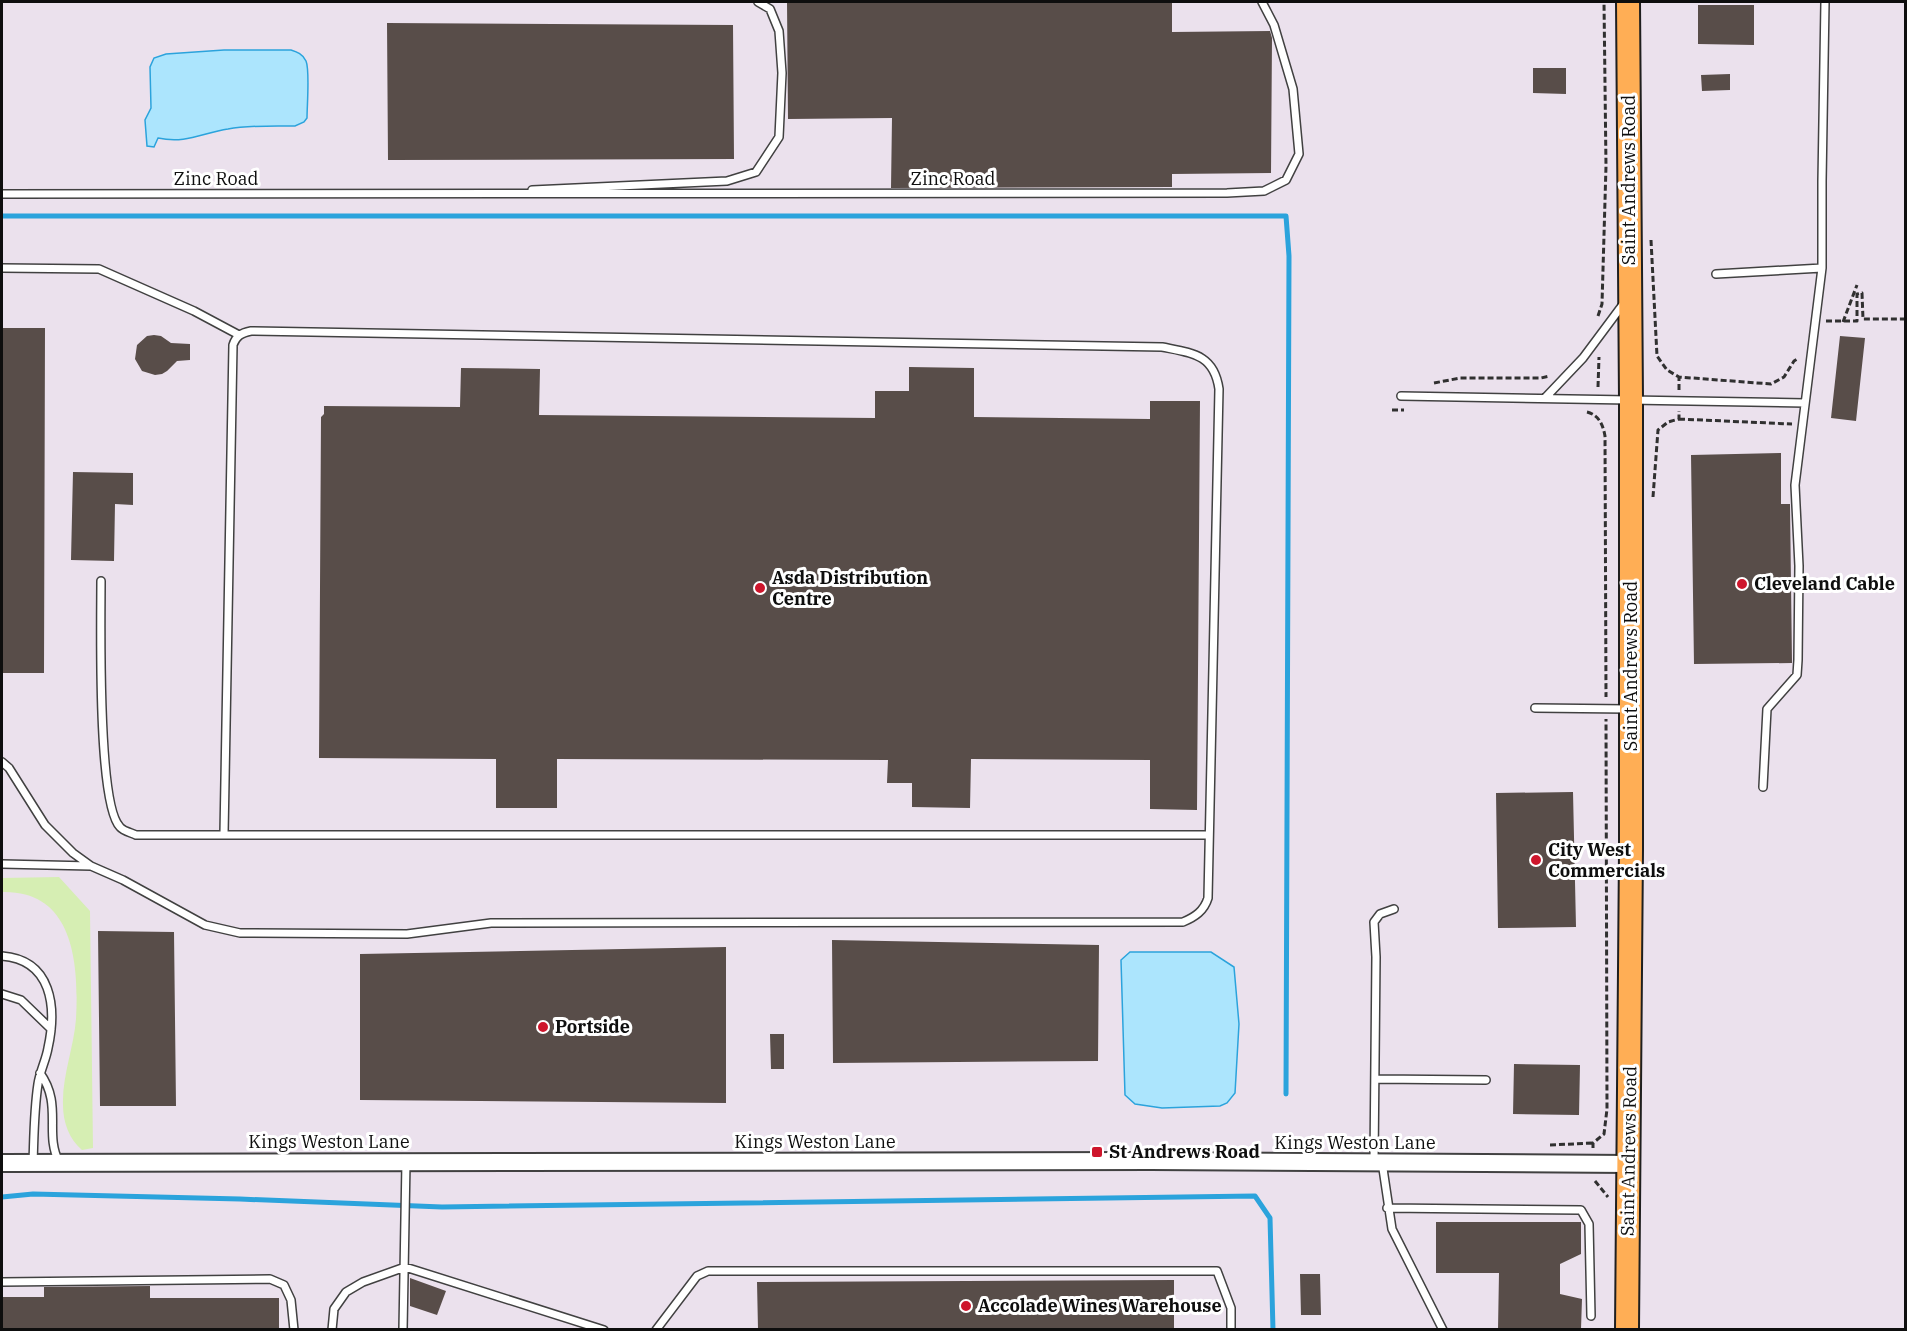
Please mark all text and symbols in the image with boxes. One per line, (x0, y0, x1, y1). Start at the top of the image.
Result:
street label: Saint Andrews Road (1617, 95, 1640, 265)
street label: Zinc Road (173, 167, 259, 190)
street label: Zinc Road (910, 167, 996, 190)
place label: Asda Distribution Centre (772, 566, 928, 610)
place label: Cleveland Cable (1754, 572, 1895, 595)
marker: Cleveland Cable (1735, 577, 1749, 591)
marker: Asda Distribution Centre (753, 581, 767, 595)
street label: Saint Andrews Road (1619, 581, 1642, 751)
place label: City West Commercials (1548, 838, 1665, 882)
marker: City West Commercials (1529, 853, 1543, 867)
place label: Portside (555, 1015, 630, 1038)
marker: Portside (536, 1020, 550, 1034)
street label: Saint Andrews Road (1616, 1066, 1641, 1236)
street label: Kings Weston Lane (248, 1130, 410, 1153)
street label: Kings Weston Lane (734, 1130, 896, 1153)
street label: Kings Weston Lane (1274, 1131, 1436, 1154)
place label: St Andrews Road (1109, 1140, 1260, 1163)
marker: St Andrews Road (1090, 1145, 1104, 1159)
place label: Accolade Wines Warehouse (978, 1294, 1222, 1317)
marker: Accolade Wines Warehouse (959, 1299, 973, 1313)

